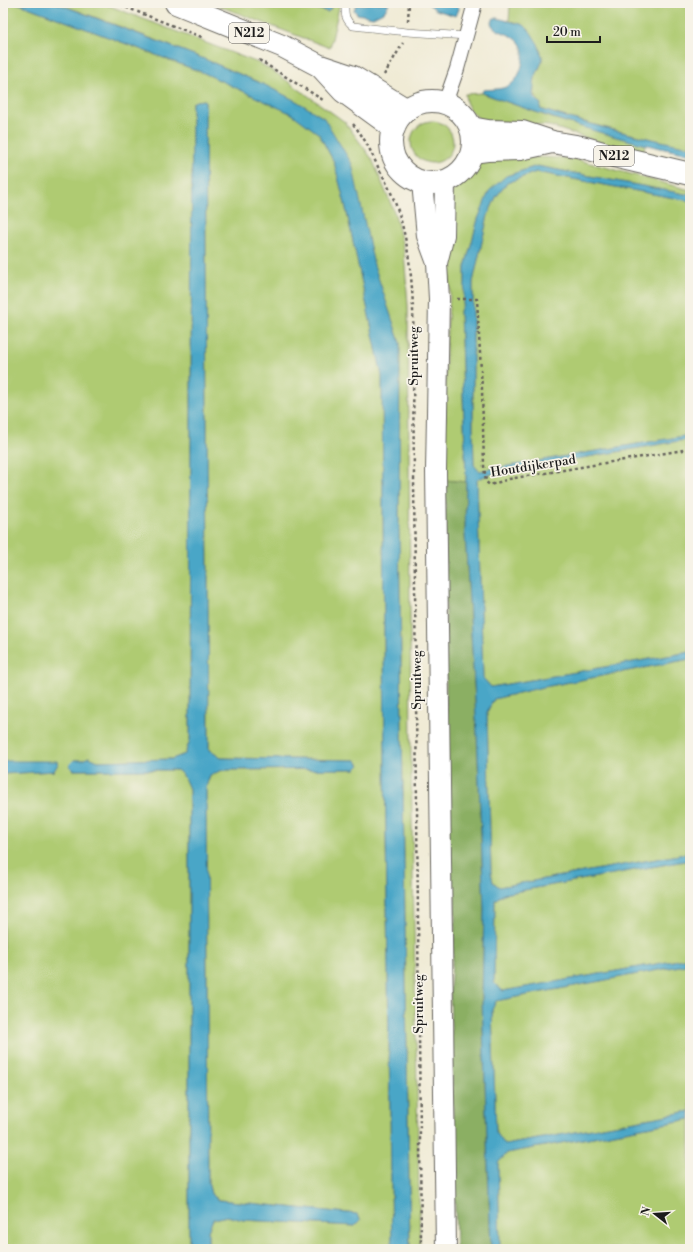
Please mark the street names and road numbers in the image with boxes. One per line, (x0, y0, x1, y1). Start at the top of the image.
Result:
road number: N212 (229, 23, 269, 43)
road number: N212 (594, 146, 634, 166)
street label: Spruitweg (406, 326, 422, 386)
street label: Houtdijkerpad (489, 451, 578, 481)
street label: Spruitweg (409, 650, 425, 710)
street label: Spruitweg (411, 974, 427, 1034)

